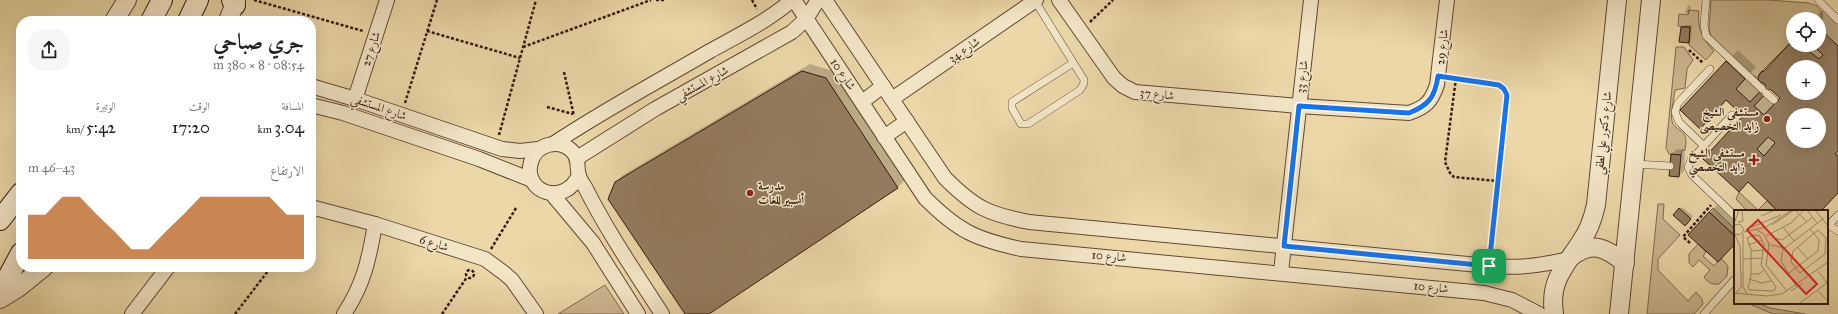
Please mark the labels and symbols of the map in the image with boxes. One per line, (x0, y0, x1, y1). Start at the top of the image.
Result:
street label: شارع 29 (1433, 28, 1455, 66)
street label: شارع 27 (359, 30, 387, 69)
street label: شارع 34 (946, 34, 985, 69)
street label: شارع 10 (824, 56, 859, 95)
street label: شارع 33 (1293, 60, 1315, 95)
street label: شارع المستشفي (673, 63, 733, 107)
street label: شارع 37 (1139, 85, 1175, 107)
street label: شارع المستشفي (348, 91, 409, 128)
street label: شارع دكتور علي لطفي (1592, 91, 1619, 176)
place label: مستشفى الشيخ زايد التخصيصى (1700, 105, 1759, 135)
marker: مستشفى الشيخ زايد التخصيصى (1762, 114, 1772, 124)
place label: مستشفى الشيخ زايد التخصصي (1688, 146, 1745, 178)
marker: مستشفى الشيخ زايد التخصصي (1748, 154, 1760, 166)
place label: مدرسة أنسبير للغات (758, 179, 804, 207)
marker: مدرسة أنسبير للغات (745, 188, 755, 198)
inset map (1734, 210, 1828, 304)
street label: شارع 6 (417, 232, 450, 258)
street label: شارع 10 (1091, 247, 1127, 269)
pin (1472, 249, 1506, 283)
street label: شارع 10 (1412, 278, 1449, 300)

